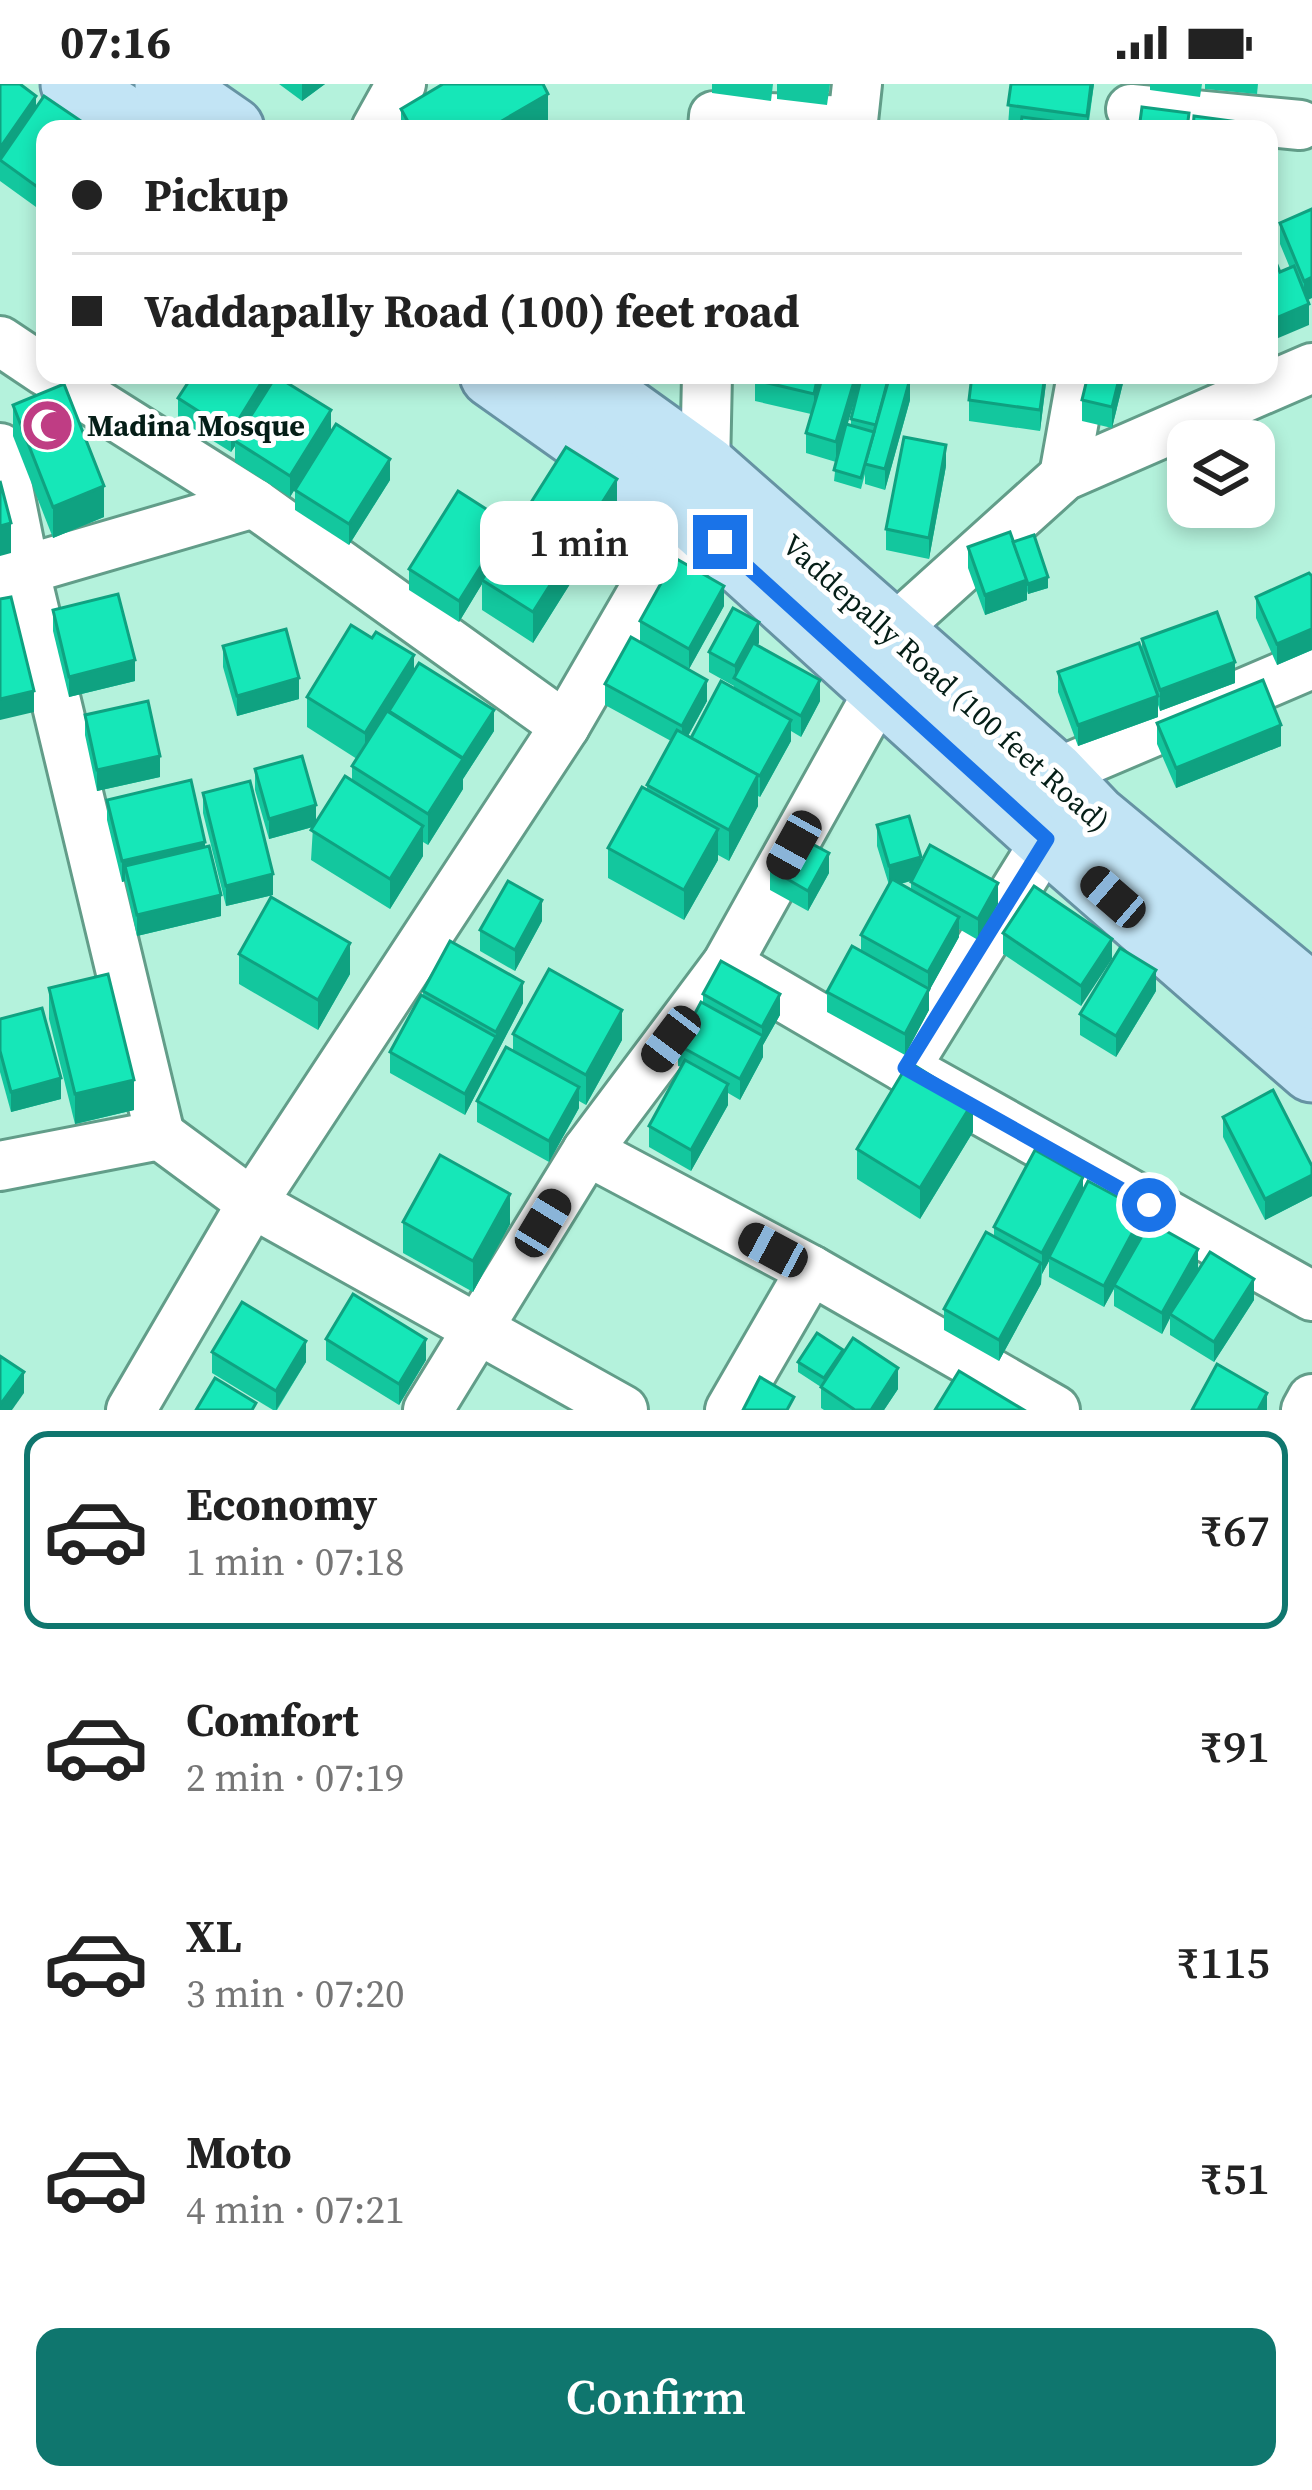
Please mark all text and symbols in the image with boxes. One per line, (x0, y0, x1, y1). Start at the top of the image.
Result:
text: 07:16 (60, 11, 171, 73)
text: Pickup (144, 164, 289, 226)
text: Vaddapally Road (100) feet road (144, 280, 800, 342)
mosque icon: Madina Mosque (20, 397, 76, 453)
place label: Madina Mosque (87, 405, 305, 446)
map controls (1167, 420, 1275, 528)
button: layers (1167, 420, 1275, 528)
callout: 1 min (480, 500, 678, 584)
route end (693, 515, 747, 569)
text: 1 min (529, 516, 629, 569)
street label: Vaddepally Road (100 feet Road) (773, 525, 1119, 841)
car (761, 805, 827, 885)
car (1074, 860, 1152, 934)
car (635, 999, 707, 1079)
route start (1122, 1178, 1176, 1232)
car (509, 1183, 577, 1263)
car (733, 1217, 813, 1283)
text: Economy (186, 1473, 377, 1535)
icon: car (42, 1476, 150, 1584)
text: ₹67 (1200, 1499, 1270, 1561)
text: 1 min · 07:18 (186, 1535, 405, 1588)
text: Comfort (186, 1689, 359, 1751)
icon: car (42, 1692, 150, 1800)
text: ₹91 (1200, 1715, 1270, 1777)
text: 2 min · 07:19 (186, 1751, 405, 1804)
text: XL (186, 1905, 242, 1967)
icon: car (42, 1908, 150, 2016)
text: ₹115 (1176, 1931, 1270, 1993)
text: 3 min · 07:20 (186, 1967, 405, 2020)
text: Moto (186, 2121, 292, 2183)
icon: car (42, 2124, 150, 2232)
text: ₹51 (1200, 2147, 1270, 2209)
text: 4 min · 07:21 (186, 2183, 405, 2236)
button: Confirm (36, 2328, 1276, 2466)

